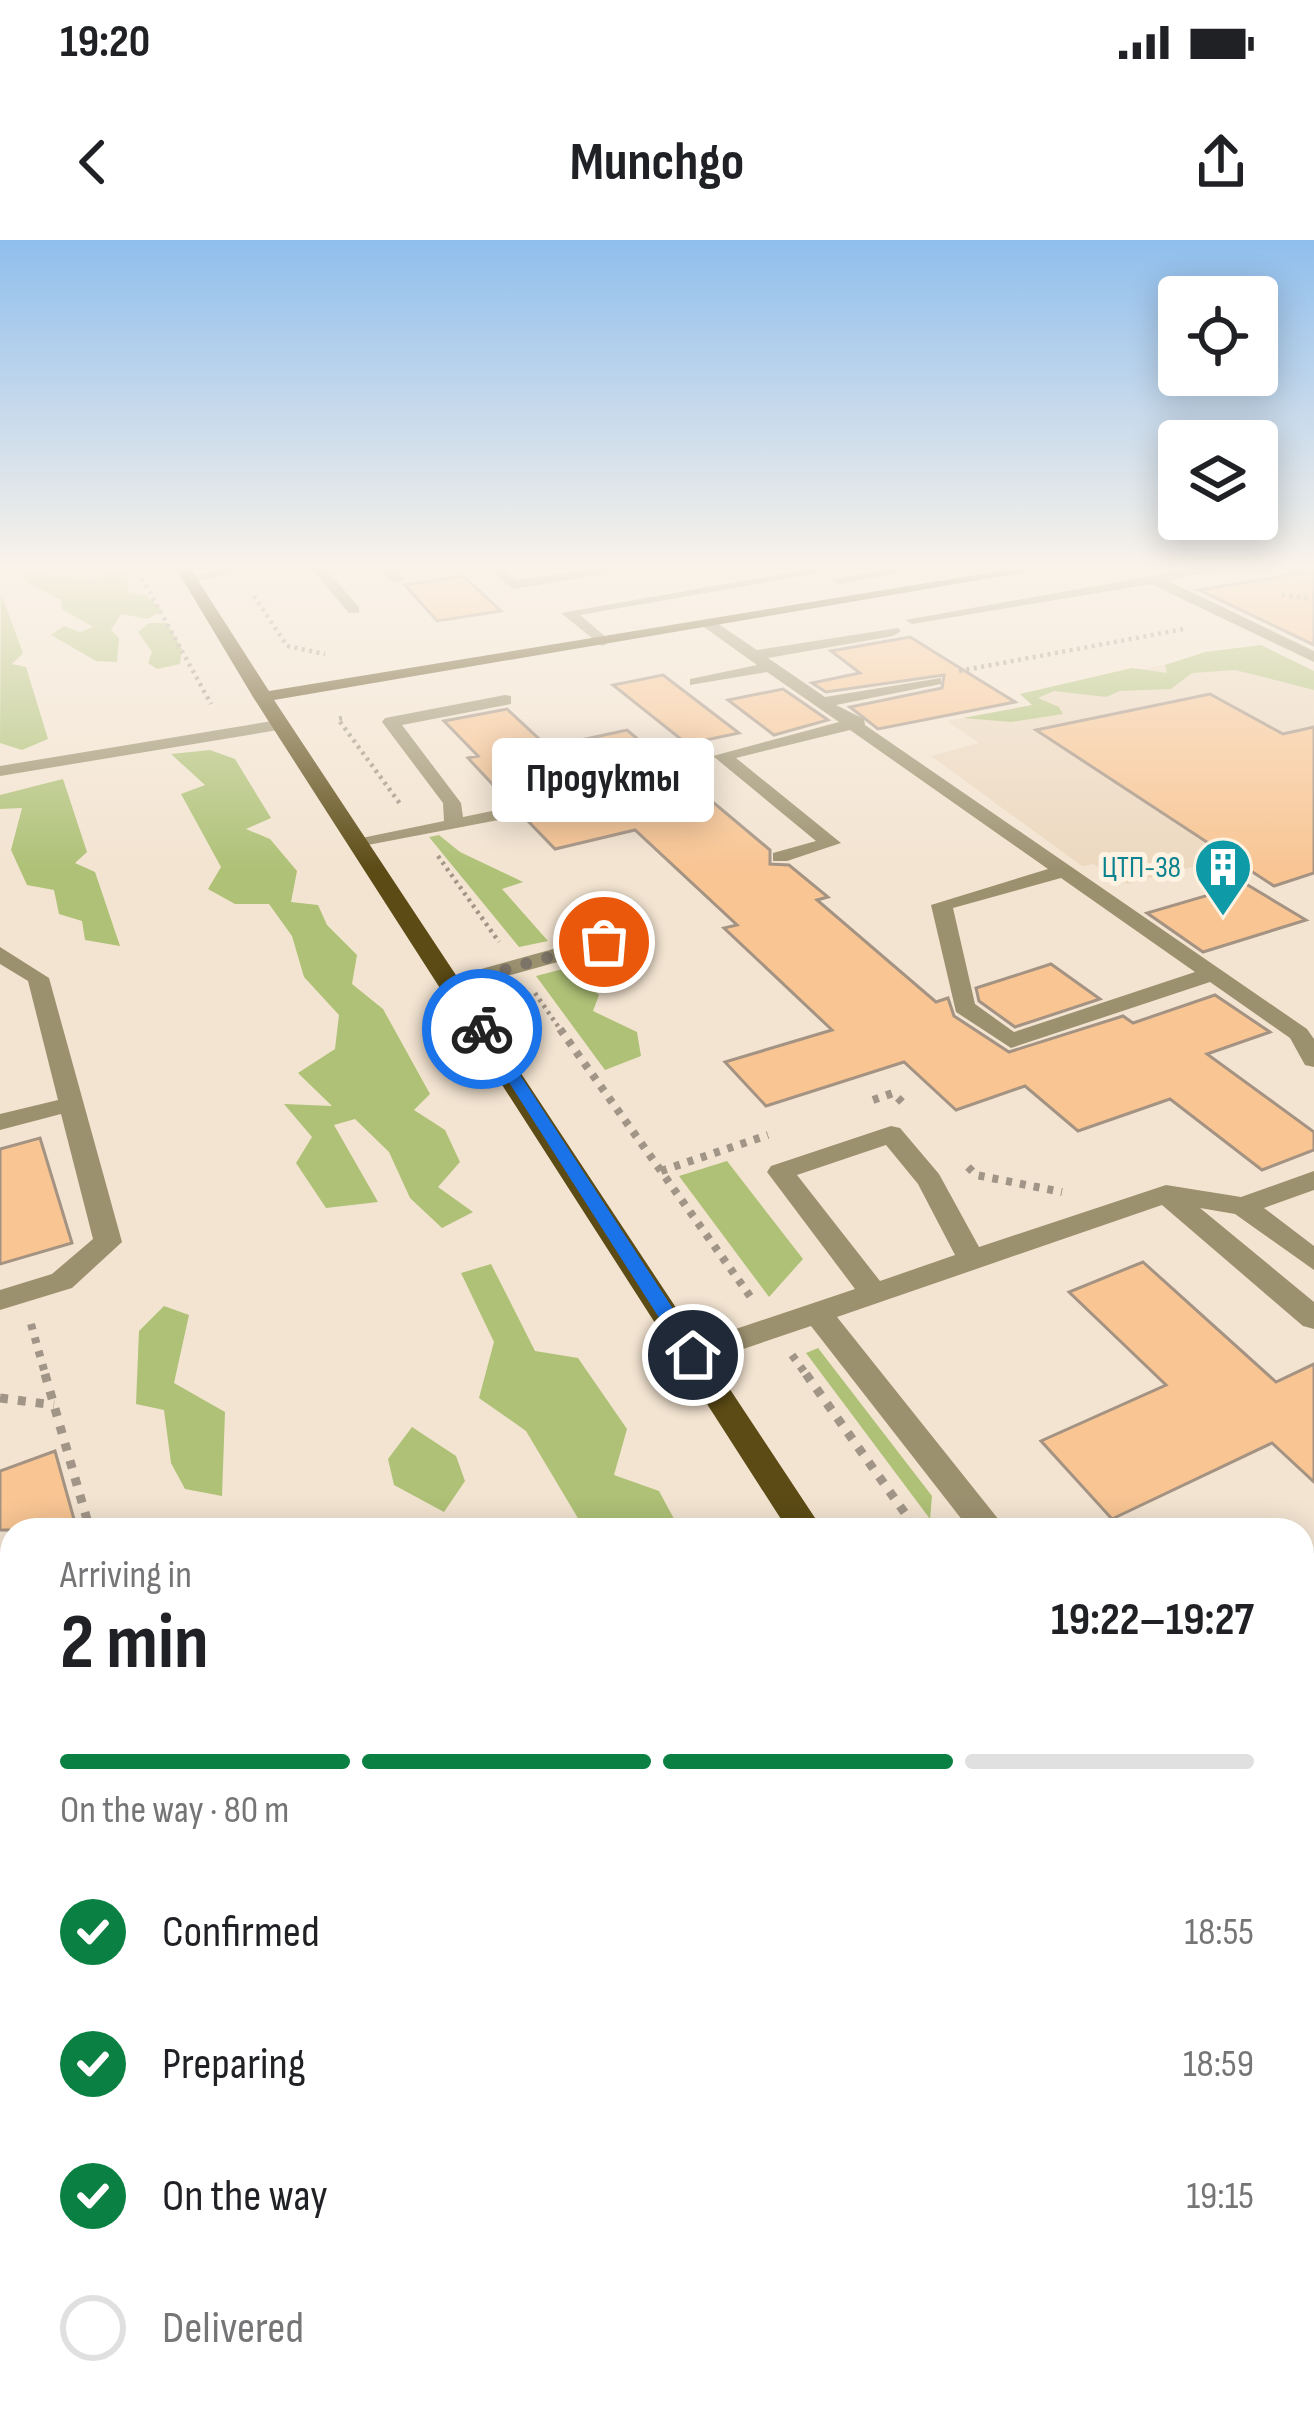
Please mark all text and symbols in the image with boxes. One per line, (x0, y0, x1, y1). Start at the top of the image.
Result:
text: 19:20 (60, 15, 150, 70)
icon: back (60, 129, 126, 195)
icon: share (1188, 129, 1254, 195)
text: Munchgo (570, 130, 744, 195)
map controls (1158, 276, 1278, 540)
button: locate (1158, 276, 1278, 396)
button: layers (1158, 420, 1278, 540)
callout: Продукты (493, 738, 715, 822)
text: Продукты (526, 756, 680, 803)
building icon: ЦТП-38 (1192, 836, 1254, 918)
place label: ЦТП-38 (1102, 850, 1181, 886)
pin (553, 891, 655, 993)
icon: bag (571, 909, 637, 975)
courier (422, 969, 542, 1089)
icon: bike (449, 996, 515, 1062)
pin (642, 1304, 744, 1406)
icon: home (660, 1322, 726, 1388)
text: Arriving in (60, 1552, 192, 1599)
text: 19:22–19:27 (1051, 1593, 1254, 1648)
text: 2 min (60, 1597, 209, 1690)
text: On the way · 80 m (60, 1787, 289, 1834)
icon: check (60, 1899, 126, 1965)
text: Confirmed (162, 1905, 320, 1960)
text: 18:55 (1185, 1909, 1254, 1956)
icon: check (60, 2031, 126, 2097)
text: Preparing (162, 2037, 306, 2092)
text: 18:59 (1183, 2041, 1254, 2088)
icon: check (60, 2163, 126, 2229)
text: On the way (162, 2169, 328, 2224)
text: 19:15 (1186, 2173, 1254, 2220)
text: Delivered (162, 2301, 304, 2356)

